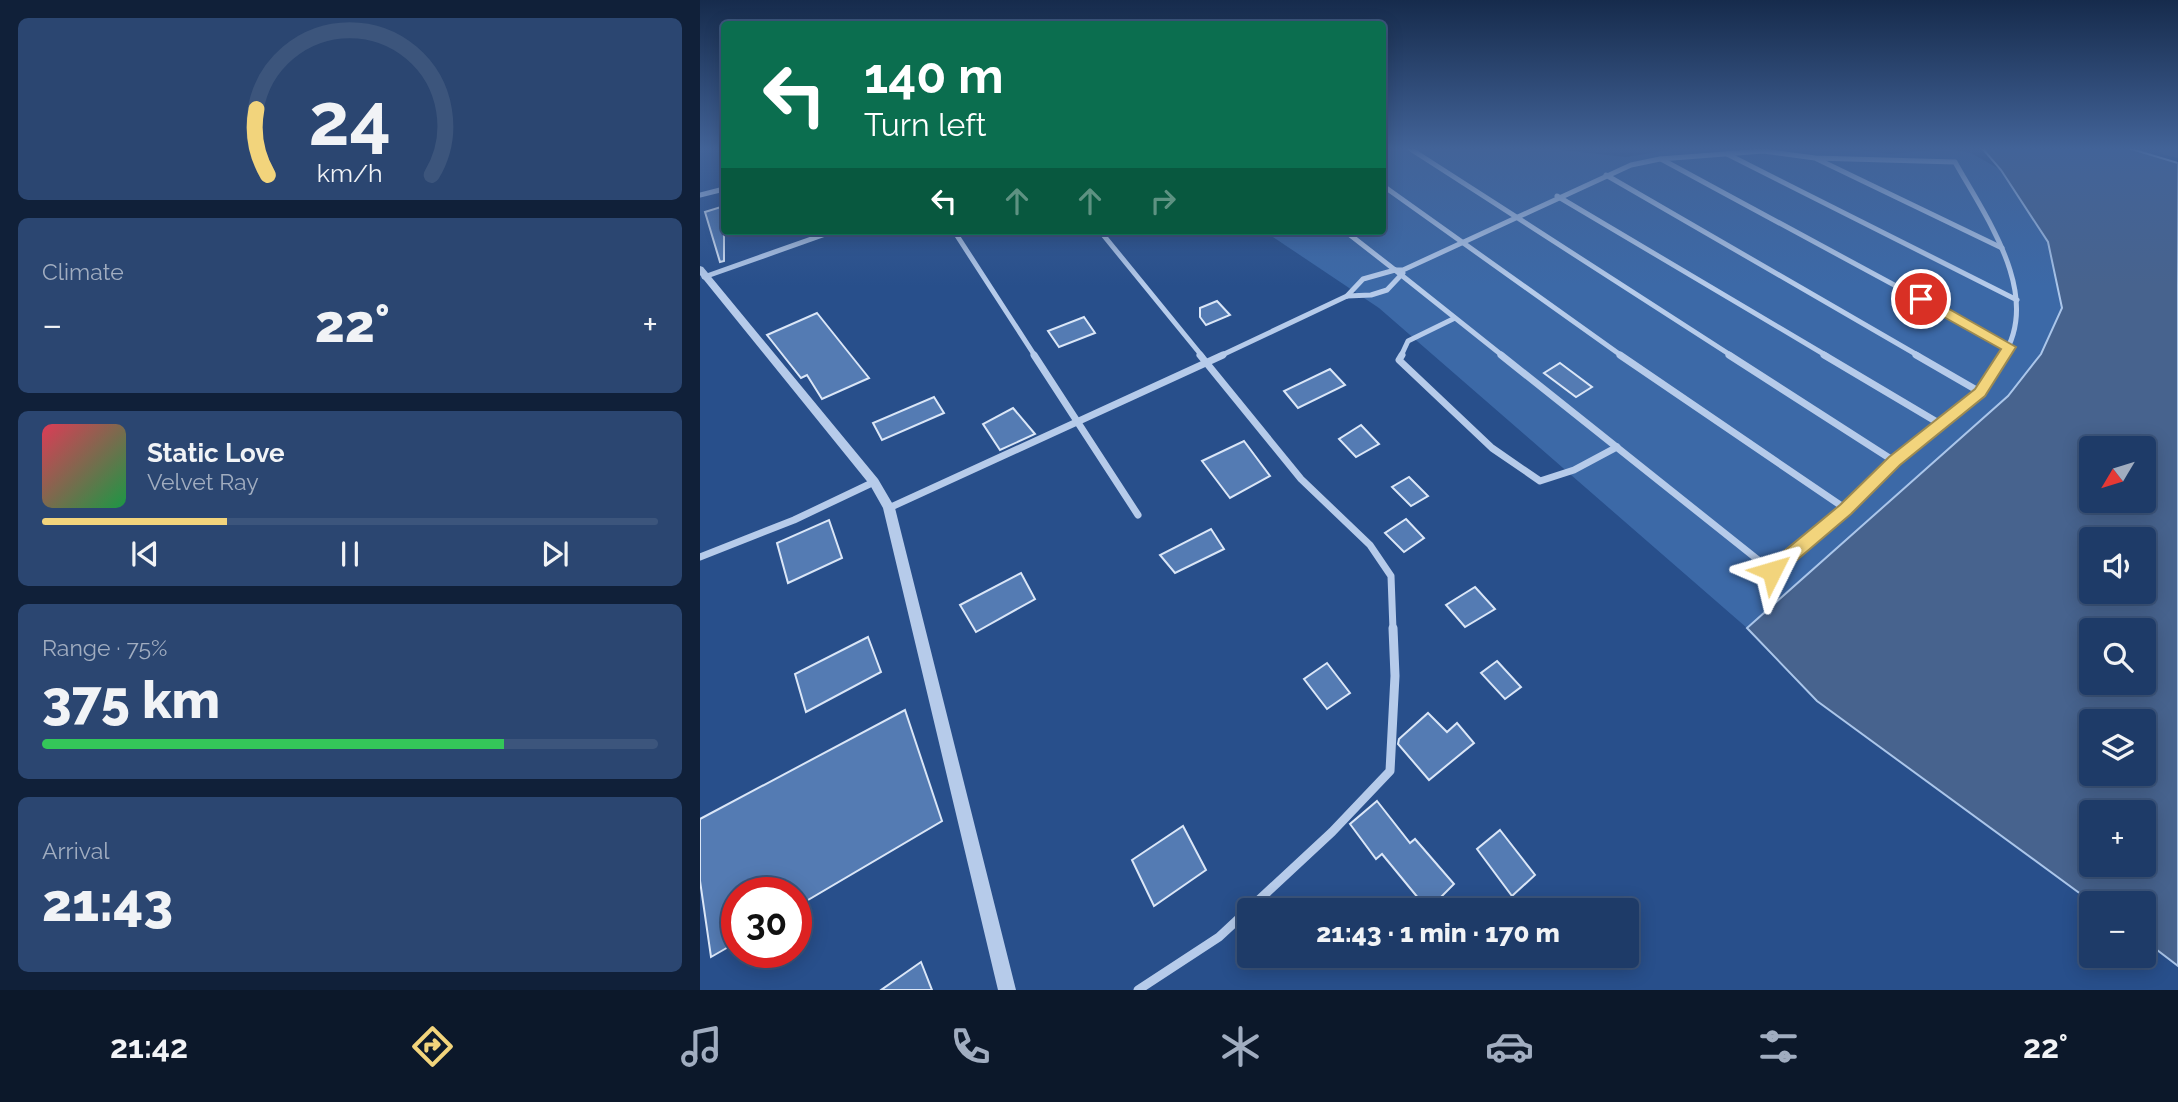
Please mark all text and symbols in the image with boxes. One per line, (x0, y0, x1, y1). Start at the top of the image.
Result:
text: 140 m (864, 47, 1004, 104)
icon: left (749, 49, 840, 140)
text: 24 (309, 77, 391, 162)
text: Turn left (864, 106, 986, 143)
text: km/h (317, 158, 383, 188)
icon: left (925, 182, 963, 220)
icon: ahead (998, 182, 1036, 220)
icon: ahead (1071, 182, 1109, 220)
icon: right (1144, 182, 1182, 220)
text: Climate (42, 258, 124, 285)
pin (1891, 269, 1951, 329)
icon: arrive (1902, 280, 1940, 318)
text: 22° (315, 293, 390, 354)
text: − (42, 302, 62, 347)
text: + (642, 302, 658, 347)
north arrow (2079, 436, 2156, 513)
map controls (2079, 436, 2156, 968)
text: Static Love (147, 438, 285, 468)
text: Velvet Ray (147, 468, 259, 495)
button: sound (2079, 527, 2156, 604)
position arrow (1735, 534, 1809, 608)
icon: previous (126, 535, 164, 573)
icon: pause (331, 535, 369, 573)
icon: next (536, 535, 574, 573)
button: search (2079, 618, 2156, 695)
text: Range · 75% (42, 634, 167, 661)
text: 375 km (42, 669, 220, 730)
button: layers (2079, 709, 2156, 786)
button: + (2079, 800, 2156, 877)
text: Arrival (42, 837, 109, 864)
text: 21:43 (42, 872, 173, 933)
speed limit sign: 30 (721, 877, 812, 968)
button: − (2079, 891, 2156, 968)
text: 21:43 · 1 min · 170 m (1316, 918, 1560, 948)
icon: directions (408, 1022, 457, 1071)
icon: music (677, 1022, 726, 1071)
icon: phone (946, 1022, 995, 1071)
icon: climate (1216, 1022, 1265, 1071)
icon: car (1485, 1022, 1534, 1071)
icon: filters (1754, 1022, 1803, 1071)
text: 21:42 (110, 1028, 188, 1065)
text: 22° (2023, 1028, 2068, 1065)

